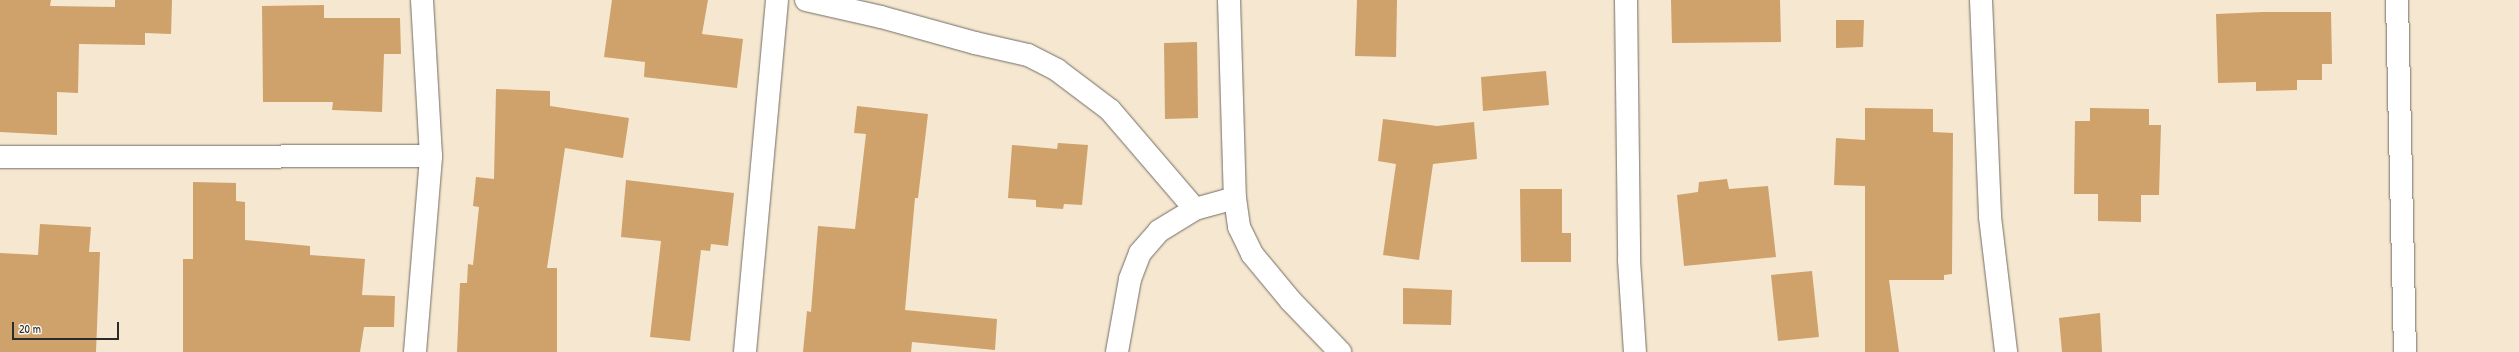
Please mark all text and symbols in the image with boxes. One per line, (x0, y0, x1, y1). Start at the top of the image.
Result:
scale bar (14, 314, 121, 340)
text: 20 m (19, 320, 41, 337)

